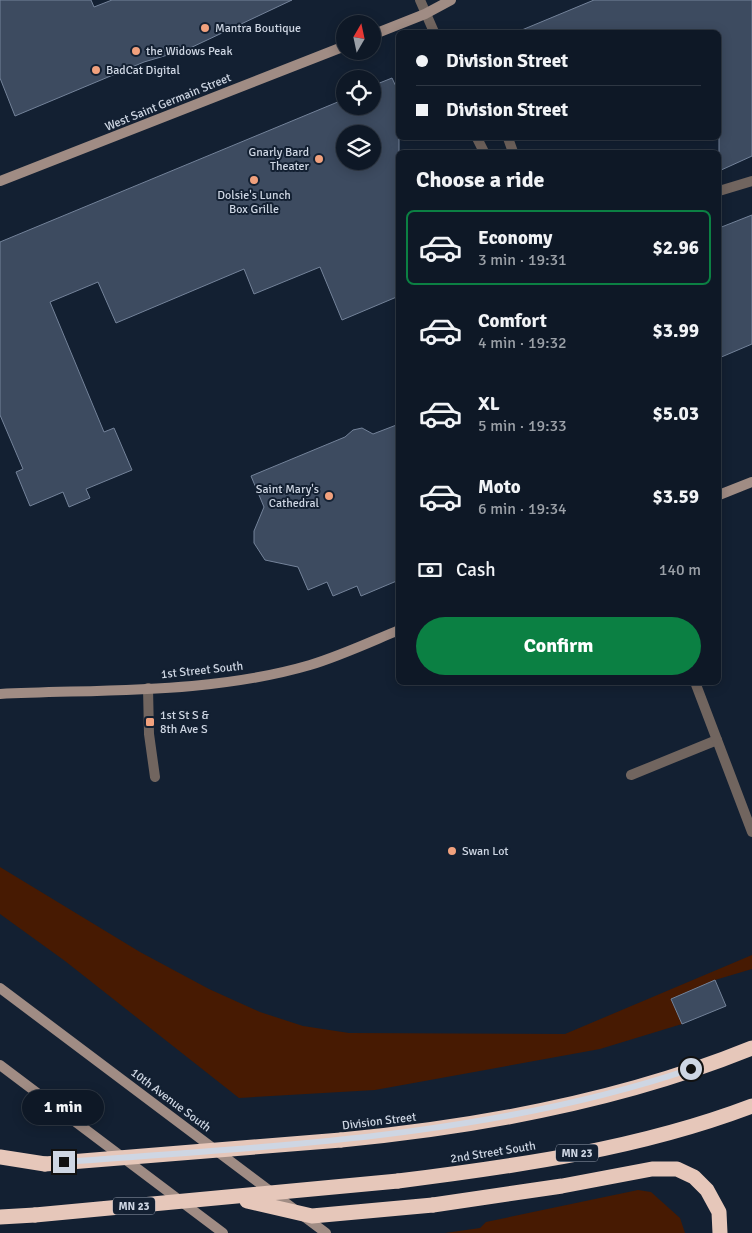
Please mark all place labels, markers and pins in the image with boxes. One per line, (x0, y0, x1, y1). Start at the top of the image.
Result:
place label: Mantra Boutique (215, 21, 301, 36)
marker: Mantra Boutique (199, 22, 211, 34)
place label: the Widows Peak (146, 44, 232, 59)
marker: the Widows Peak (130, 45, 142, 57)
place label: BadCat Digital (106, 63, 180, 78)
marker: BadCat Digital (90, 64, 102, 76)
place label: Gnarly Bard Theater (249, 145, 310, 174)
marker: Gnarly Bard Theater (313, 153, 325, 165)
marker: Dolsie's Lunch Box Grille (248, 174, 260, 186)
place label: Dolsie's Lunch Box Grille (217, 188, 291, 217)
place label: Saint Mary's Cathedral (256, 482, 319, 511)
marker: Saint Mary's Cathedral (323, 490, 335, 502)
place label: 1st St S & 8th Ave S (160, 708, 209, 737)
marker: 1st St S & 8th Ave S (144, 716, 156, 728)
place label: Swan Lot (462, 844, 509, 859)
marker: Swan Lot (446, 845, 458, 857)

